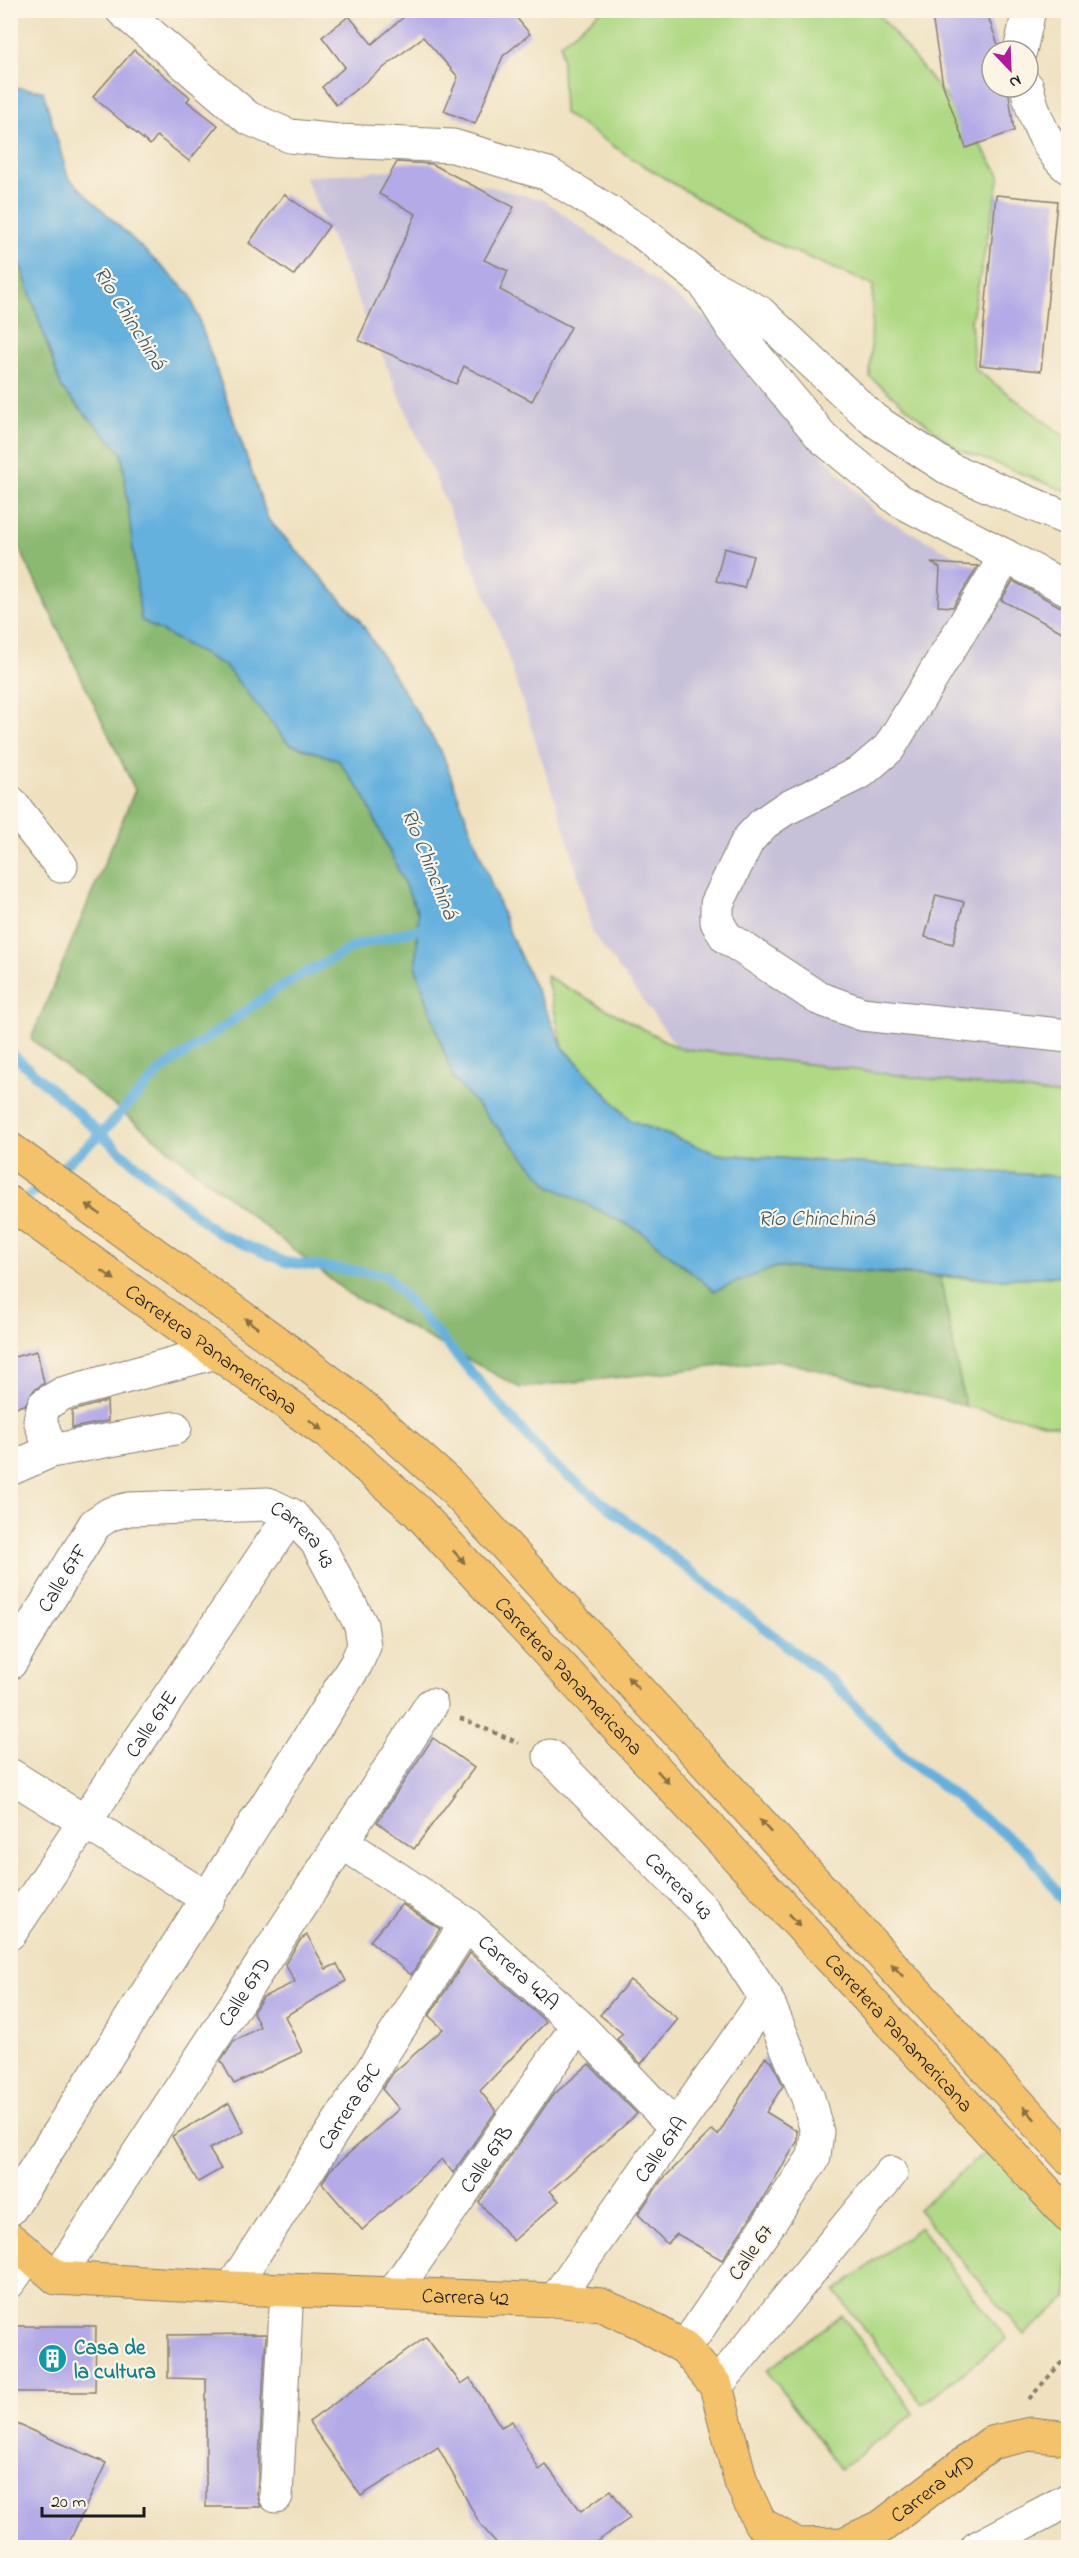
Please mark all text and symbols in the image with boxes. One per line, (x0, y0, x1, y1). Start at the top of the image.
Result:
north arrow (980, 39, 1040, 99)
text: N (1005, 68, 1025, 94)
water label: Río Chinchiná (84, 261, 174, 378)
water label: Río Chinchiná (392, 804, 466, 926)
one-way arrow (85, 1203, 100, 1215)
water label: Río Chinchiná (758, 1204, 876, 1236)
one-way arrow (100, 1269, 116, 1281)
street label: Carretera Panamericana (118, 1278, 303, 1424)
one-way arrow (243, 1317, 259, 1329)
one-way arrow (308, 1418, 323, 1430)
street label: Carrera 43 (265, 1494, 341, 1574)
street label: Calle 67F (31, 1538, 97, 1619)
one-way arrow (452, 1549, 466, 1564)
street label: Carretera Panamericana (486, 1591, 649, 1763)
one-way arrow (627, 1676, 640, 1691)
street label: Calle 67E (119, 1685, 186, 1765)
one-way arrow (656, 1769, 670, 1784)
one-way arrow (758, 1819, 772, 1834)
street label: Carrera 43 (637, 1846, 719, 1927)
one-way arrow (788, 1912, 801, 1927)
street label: Carrera 42A (470, 1928, 565, 2018)
street label: Carretera Panamericana (816, 1948, 979, 2120)
street label: Calle 67D (212, 1952, 279, 2034)
one-way arrow (891, 1963, 904, 1978)
street label: Carrera 67C (311, 2058, 390, 2157)
one-way arrow (1022, 2106, 1036, 2121)
street label: Calle 67A (628, 2111, 696, 2190)
street label: Calle 67B (453, 2120, 522, 2200)
street label: Calle 67 (722, 2219, 782, 2287)
street label: Carrera 42 (421, 2282, 510, 2315)
place label: Casa de la cultura (74, 2334, 156, 2388)
building icon: Casa de la cultura (37, 2343, 69, 2375)
street label: Carrera 41D (885, 2447, 982, 2531)
scale bar (42, 2480, 144, 2518)
text: 20 m (51, 2490, 86, 2516)

